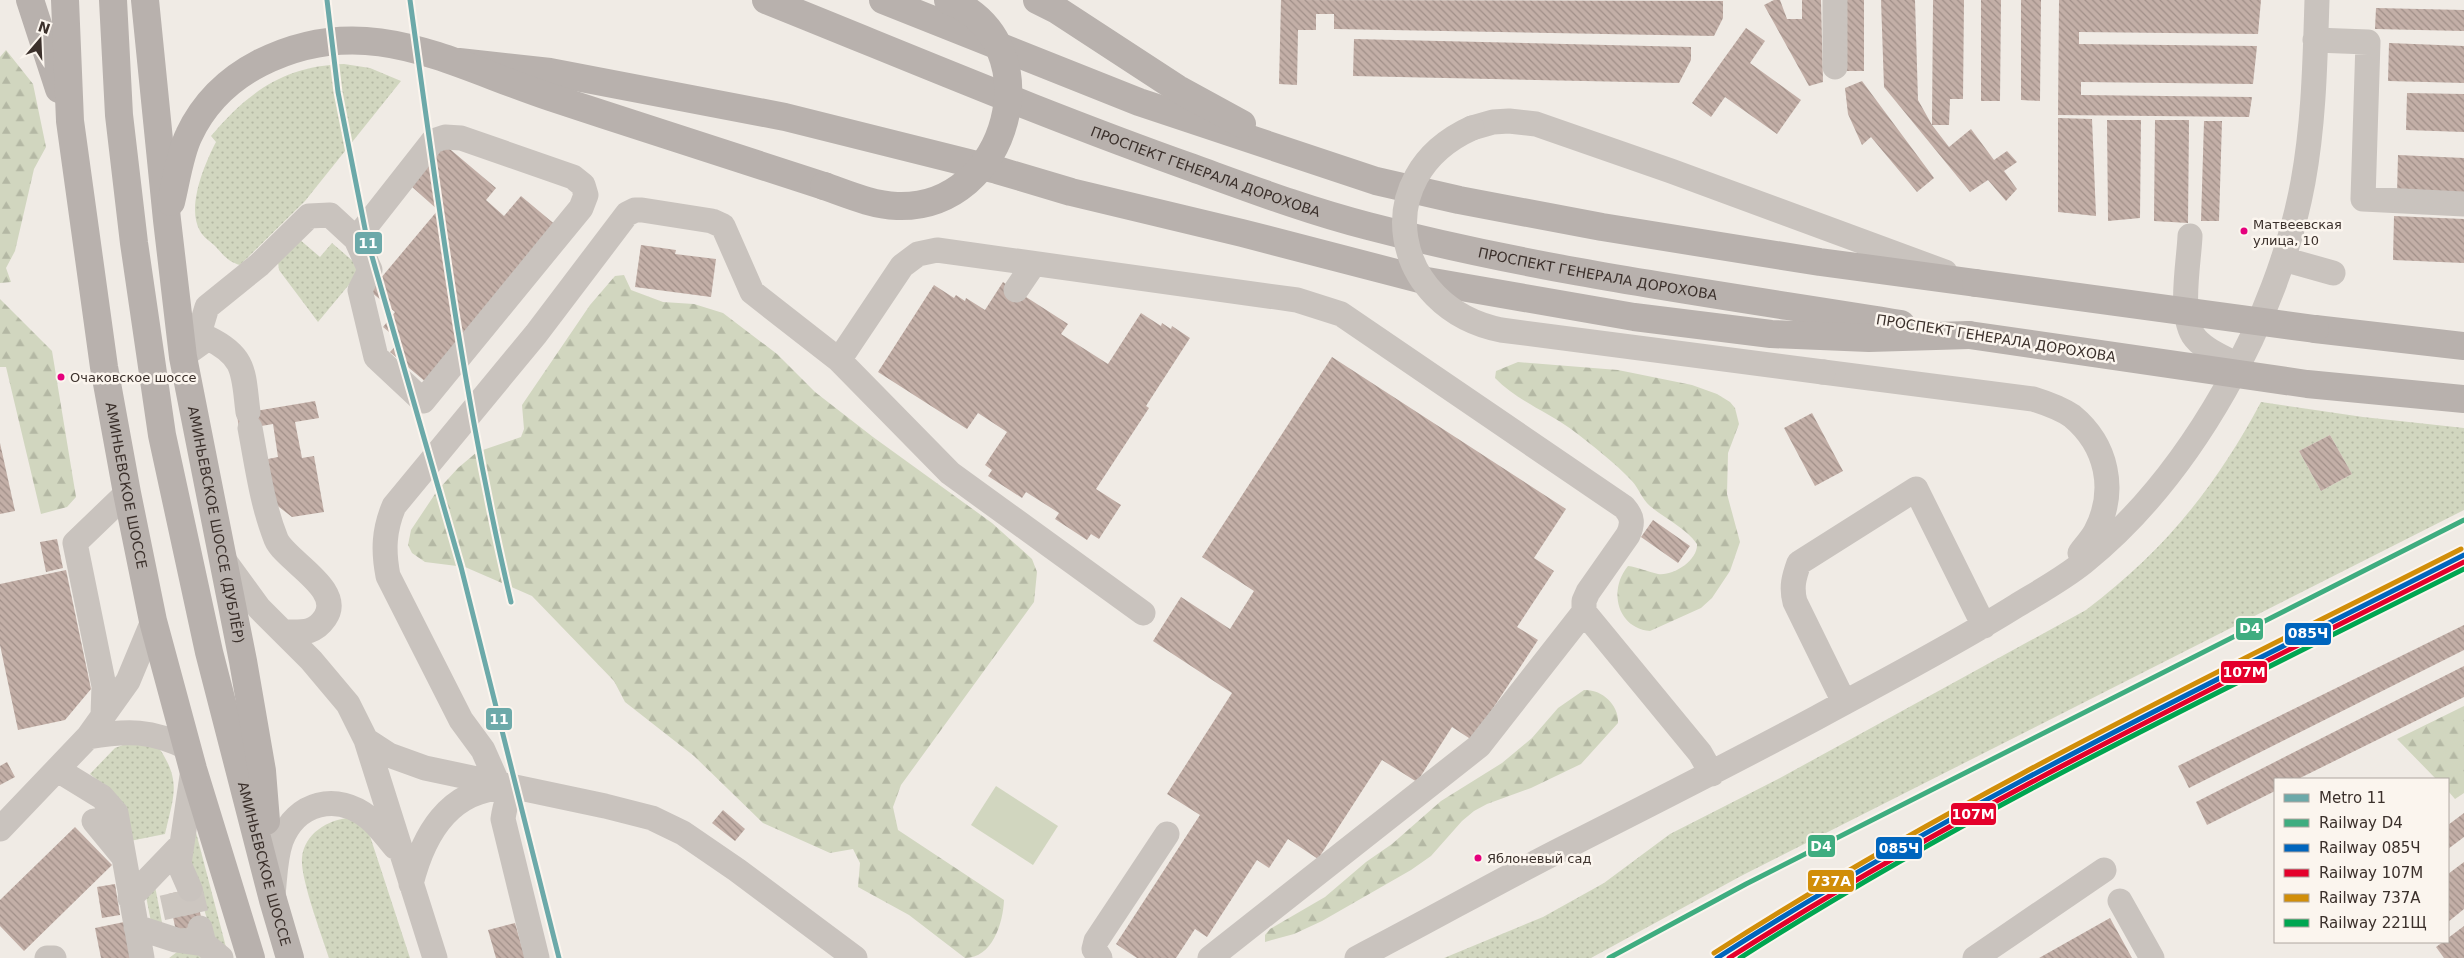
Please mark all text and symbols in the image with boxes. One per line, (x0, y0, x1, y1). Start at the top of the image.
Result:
north arrow (15, 15, 65, 65)
text: N (36, 18, 52, 37)
street label: ПРОСПЕКТ ГЕНЕРАЛА ДОРОХОВА (1089, 123, 1323, 220)
place label: Матвеевская улица, 10 (2253, 217, 2342, 248)
marker: Матвеевская улица, 10 (2239, 226, 2249, 236)
line badge: 11 (354, 231, 383, 255)
text: 11 (358, 235, 378, 251)
street label: ПРОСПЕКТ ГЕНЕРАЛА ДОРОХОВА (1477, 244, 1719, 303)
street label: ПРОСПЕКТ ГЕНЕРАЛА ДОРОХОВА (1875, 311, 2117, 365)
place label: Очаковское шоссе (70, 370, 197, 385)
marker: Очаковское шоссе (56, 372, 66, 382)
street label: АМИНЬЕВСКОЕ ШОССЕ (103, 401, 150, 570)
street label: АМИНЬЕВСКОЕ ШОССЕ (ДУБЛЁР) (185, 405, 247, 645)
line badge: D4 (2235, 617, 2264, 641)
text: D4 (2239, 620, 2261, 636)
line badge: 085Ч (2284, 622, 2332, 646)
text: 085Ч (2288, 625, 2328, 641)
line badge: 107М (2220, 660, 2268, 684)
text: 107М (2222, 664, 2266, 680)
line badge: 11 (485, 707, 513, 731)
text: 11 (489, 711, 509, 727)
legend (2274, 778, 2449, 943)
street label: АМИНЬЕВСКОЕ ШОССЕ (235, 780, 294, 948)
text: Metro 11 (2319, 789, 2386, 807)
line badge: 107М (1950, 802, 1997, 826)
text: 107М (1951, 806, 1995, 822)
text: Railway D4 (2319, 814, 2403, 832)
line badge: D4 (1807, 834, 1836, 858)
line badge: 085Ч (1875, 836, 1923, 860)
text: D4 (1810, 838, 1832, 854)
text: Railway 085Ч (2319, 839, 2421, 857)
text: 085Ч (1879, 840, 1919, 856)
place label: Яблоневый сад (1487, 851, 1591, 866)
marker: Яблоневый сад (1473, 853, 1483, 863)
text: Railway 107М (2319, 864, 2423, 882)
line badge: 737А (1807, 869, 1855, 893)
text: 737А (1811, 873, 1851, 889)
text: Railway 737А (2319, 889, 2421, 907)
text: Railway 221Щ (2319, 914, 2427, 932)

